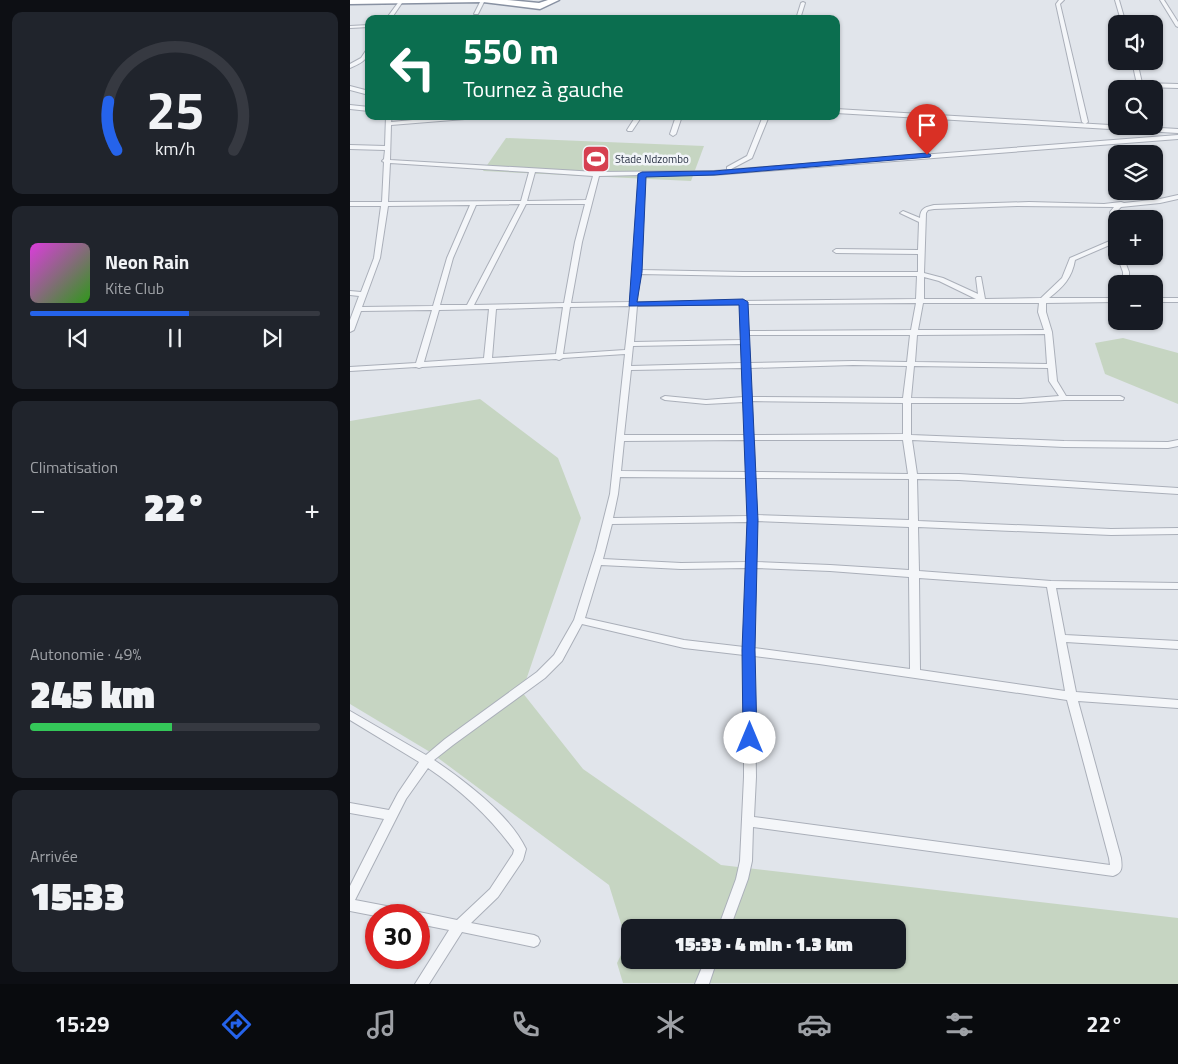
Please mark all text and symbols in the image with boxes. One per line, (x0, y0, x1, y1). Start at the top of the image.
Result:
map controls (1108, 15, 1163, 330)
button: sound (1108, 15, 1163, 70)
text: 550 m (463, 24, 559, 78)
icon: left (380, 35, 445, 100)
text: 25 (146, 70, 204, 149)
text: Tournez à gauche (463, 72, 624, 106)
button: search (1108, 80, 1163, 135)
pin (906, 104, 948, 155)
icon: arrive (913, 111, 941, 139)
text: km/h (155, 135, 195, 162)
sports icon: Stade Ndzombo (581, 144, 611, 174)
button: layers (1108, 145, 1163, 200)
place label: Stade Ndzombo (615, 151, 689, 167)
button: + (1108, 210, 1163, 265)
text: Neon Rain (105, 247, 189, 276)
button: − (1108, 275, 1163, 330)
text: Kite Club (105, 276, 164, 300)
icon: previous (64, 324, 92, 352)
icon: pause (161, 324, 189, 352)
icon: next (258, 324, 286, 352)
text: Climatisation (30, 455, 118, 479)
text: 22° (144, 478, 206, 536)
text: − (30, 487, 46, 530)
text: + (304, 487, 320, 530)
text: Autonomie · 49% (30, 642, 142, 666)
text: 245 km (30, 665, 155, 723)
position arrow (723, 711, 775, 763)
text: Arrivée (30, 844, 78, 868)
text: 15:33 (30, 867, 125, 925)
speed limit sign: 30 (365, 904, 430, 969)
text: 15:33 · 4 min · 1.3 km (674, 929, 853, 958)
text: 15:29 (55, 1007, 110, 1041)
icon: directions (219, 1007, 254, 1042)
icon: music (364, 1007, 399, 1042)
icon: phone (508, 1007, 543, 1042)
icon: climate (653, 1007, 688, 1042)
icon: car (797, 1007, 832, 1042)
icon: filters (942, 1007, 977, 1042)
text: 22° (1086, 1007, 1123, 1041)

